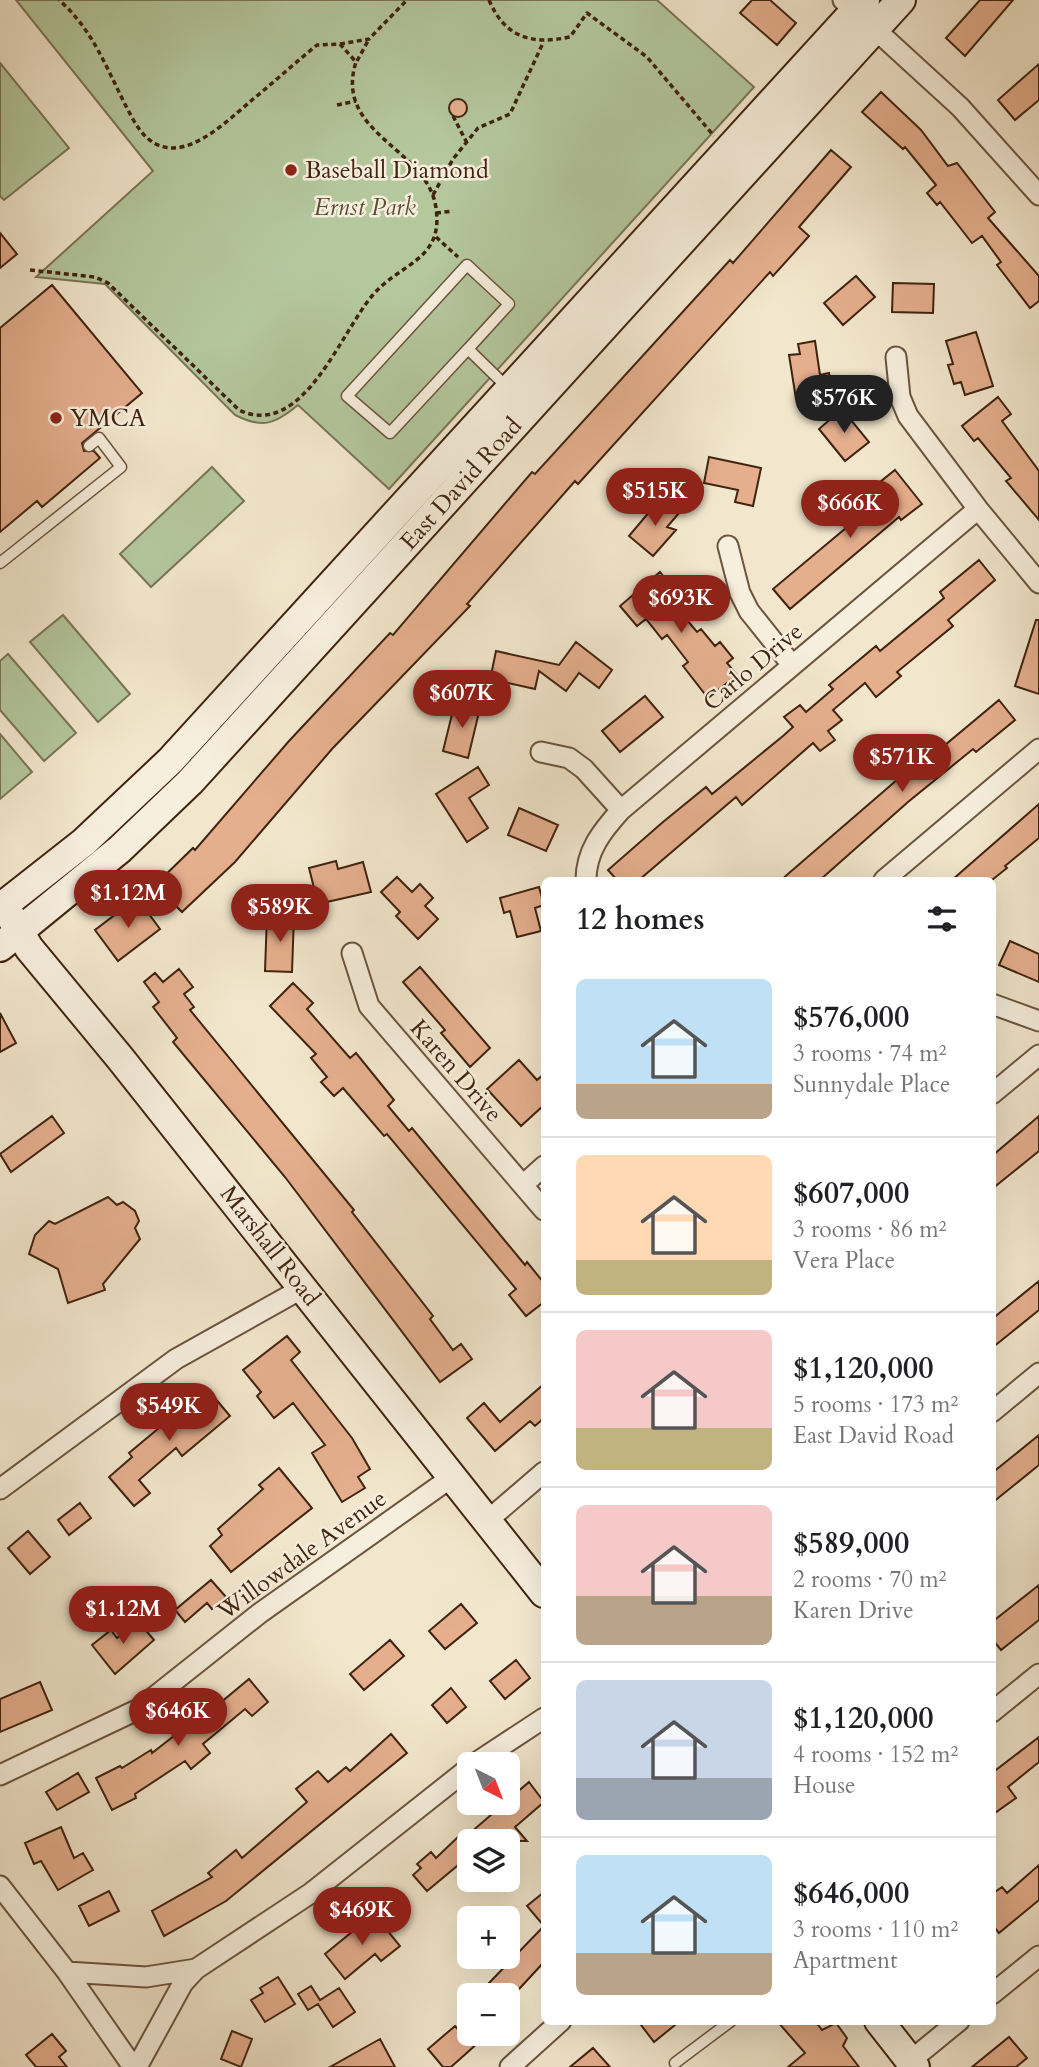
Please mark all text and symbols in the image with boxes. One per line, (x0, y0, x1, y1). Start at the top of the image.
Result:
place label: Baseball Diamond (305, 154, 489, 187)
marker: Baseball Diamond (283, 162, 299, 178)
park label: Ernst Park (314, 191, 416, 224)
pin: $576K (795, 376, 893, 435)
text: $576K (811, 382, 877, 413)
place label: YMCA (70, 402, 147, 435)
marker: YMCA (48, 410, 64, 426)
street label: East David Road (393, 410, 530, 557)
pin: $515K (606, 468, 704, 528)
text: $515K (622, 475, 688, 506)
pin: $666K (801, 480, 899, 540)
text: $666K (817, 487, 883, 518)
pin: $693K (632, 576, 730, 635)
text: $693K (648, 582, 714, 613)
street label: Carlo Drive (696, 615, 810, 719)
pin: $607K (413, 670, 511, 730)
text: $607K (429, 677, 495, 708)
pin: $571K (853, 734, 951, 794)
text: $571K (869, 741, 935, 772)
pin: $1.12M (71, 870, 185, 930)
text: $1.12M (90, 877, 166, 908)
pin: $589K (231, 884, 329, 944)
text: $589K (247, 891, 313, 922)
text: 12 homes (576, 899, 705, 940)
icon: filters (923, 900, 961, 938)
text: $576,000 (793, 997, 909, 1038)
icon: home (632, 1007, 716, 1091)
street label: Karen Drive (402, 1013, 510, 1129)
text: 3 rooms · 74 m² (793, 1038, 946, 1069)
text: Sunnydale Place (793, 1069, 950, 1100)
text: $607,000 (793, 1173, 909, 1214)
street label: Marshall Road (212, 1179, 328, 1313)
icon: home (632, 1183, 716, 1267)
text: 3 rooms · 86 m² (793, 1214, 946, 1245)
text: Vera Place (793, 1245, 895, 1276)
text: $1,120,000 (793, 1348, 934, 1389)
icon: home (632, 1358, 716, 1442)
pin: $549K (120, 1384, 218, 1443)
text: 5 rooms · 173 m² (793, 1389, 958, 1420)
text: $549K (136, 1390, 202, 1421)
text: East David Road (793, 1420, 954, 1451)
street label: Willowdale Avenue (210, 1482, 393, 1628)
text: $589,000 (793, 1523, 909, 1564)
icon: home (632, 1533, 716, 1617)
text: 2 rooms · 70 m² (793, 1564, 946, 1595)
pin: $1.12M (66, 1586, 180, 1646)
text: $1.12M (85, 1593, 161, 1624)
text: Karen Drive (793, 1595, 914, 1626)
pin: $646K (129, 1688, 227, 1748)
text: $646K (145, 1695, 211, 1726)
text: $1,120,000 (793, 1698, 934, 1739)
icon: home (632, 1708, 716, 1792)
text: 4 rooms · 152 m² (793, 1739, 958, 1770)
north arrow (457, 1752, 520, 1815)
map controls (457, 1752, 520, 2046)
text: House (793, 1770, 855, 1801)
button: layers (457, 1829, 520, 1892)
text: $646,000 (793, 1873, 909, 1914)
icon: home (632, 1883, 716, 1967)
pin: $469K (313, 1888, 411, 1947)
text: $469K (329, 1894, 395, 1925)
button: + (457, 1906, 520, 1969)
text: 3 rooms · 110 m² (793, 1914, 958, 1945)
text: Apartment (793, 1945, 897, 1976)
button: − (457, 1983, 520, 2046)

